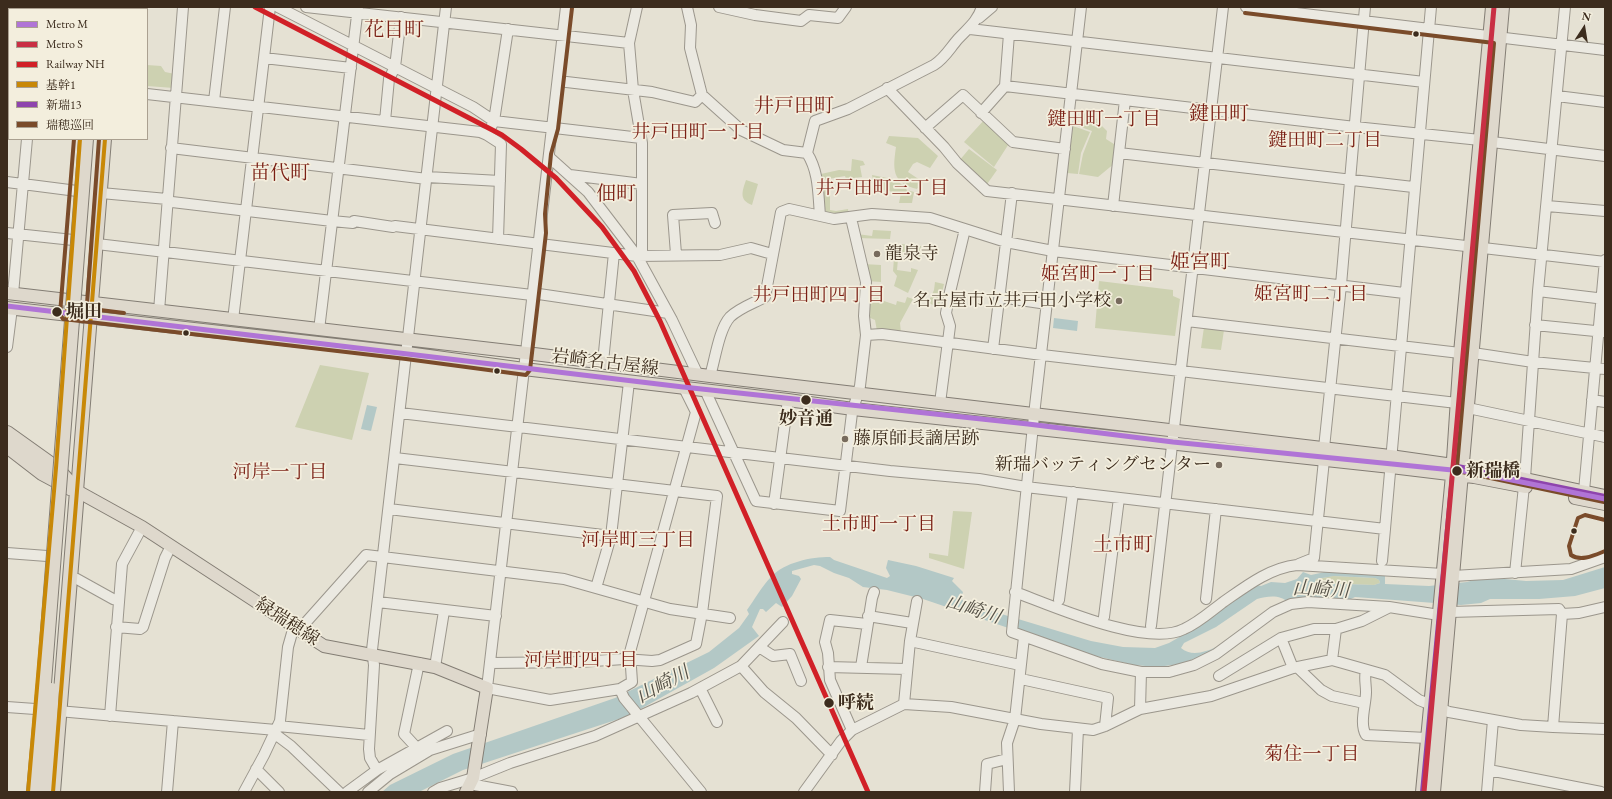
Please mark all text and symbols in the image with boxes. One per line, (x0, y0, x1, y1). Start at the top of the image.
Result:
legend (8, 8, 148, 140)
north arrow (1564, 8, 1604, 48)
text: N (1581, 8, 1592, 24)
text: Metro M (46, 16, 88, 32)
district label: 花目町 (364, 19, 424, 43)
unlabelled marker (1411, 29, 1421, 39)
text: Metro S (46, 36, 83, 52)
text: Railway NH (46, 56, 105, 72)
text: 基幹1 (46, 77, 76, 93)
district label: 井戸田町 (754, 95, 834, 119)
text: 新瑞13 (46, 97, 82, 113)
district label: 鍵田町 (1189, 103, 1249, 127)
district label: 鍵田町一丁目 (1047, 109, 1161, 131)
text: 瑞穂巡回 (46, 117, 94, 133)
district label: 井戸田町一丁目 (632, 122, 764, 144)
district label: 鍵田町二丁目 (1268, 130, 1382, 152)
district label: 苗代町 (250, 162, 310, 186)
district label: 井戸田町三丁目 (816, 178, 948, 200)
district label: 佃町 (596, 183, 636, 207)
place label: 龍泉寺 (885, 243, 939, 265)
marker: 龍泉寺 (872, 249, 882, 259)
district label: 姫宮町 (1170, 251, 1230, 275)
district label: 姫宮町一丁目 (1041, 264, 1155, 286)
district label: 姫宮町二丁目 (1254, 284, 1368, 306)
district label: 井戸田町四丁目 (753, 285, 885, 307)
place label: 名古屋市立井戸田小学校 (913, 290, 1111, 312)
marker: 名古屋市立井戸田小学校 (1114, 296, 1124, 306)
place label: 堀田 (66, 301, 102, 323)
marker: 堀田 (50, 305, 64, 319)
unlabelled marker (181, 328, 191, 338)
street label: 岩崎名古屋線 (550, 346, 660, 380)
unlabelled marker (492, 366, 502, 376)
marker: 妙音通 (799, 393, 813, 407)
place label: 妙音通 (779, 408, 833, 430)
place label: 藤原師長謫居跡 (853, 428, 979, 450)
marker: 藤原師長謫居跡 (840, 434, 850, 444)
place label: 新瑞バッティングセンター (995, 454, 1211, 476)
marker: 新瑞バッティングセンター (1214, 460, 1224, 470)
place label: 新瑞橋 (1466, 460, 1520, 482)
district label: 河岸一丁目 (233, 462, 327, 484)
marker: 新瑞橋 (1450, 464, 1464, 478)
district label: 土市町一丁目 (822, 514, 936, 536)
unlabelled marker (1569, 526, 1579, 536)
district label: 河岸町三丁目 (581, 530, 695, 552)
district label: 土市町 (1093, 534, 1153, 558)
water label: 山崎川 (1292, 577, 1350, 603)
water label: 山崎川 (942, 591, 1004, 629)
street label: 緑瑞穂線 (251, 593, 323, 651)
district label: 河岸町四丁目 (524, 650, 638, 672)
water label: 山崎川 (632, 662, 694, 708)
place label: 呼続 (838, 692, 874, 714)
marker: 呼続 (822, 696, 836, 710)
district label: 菊住一丁目 (1265, 744, 1359, 766)

